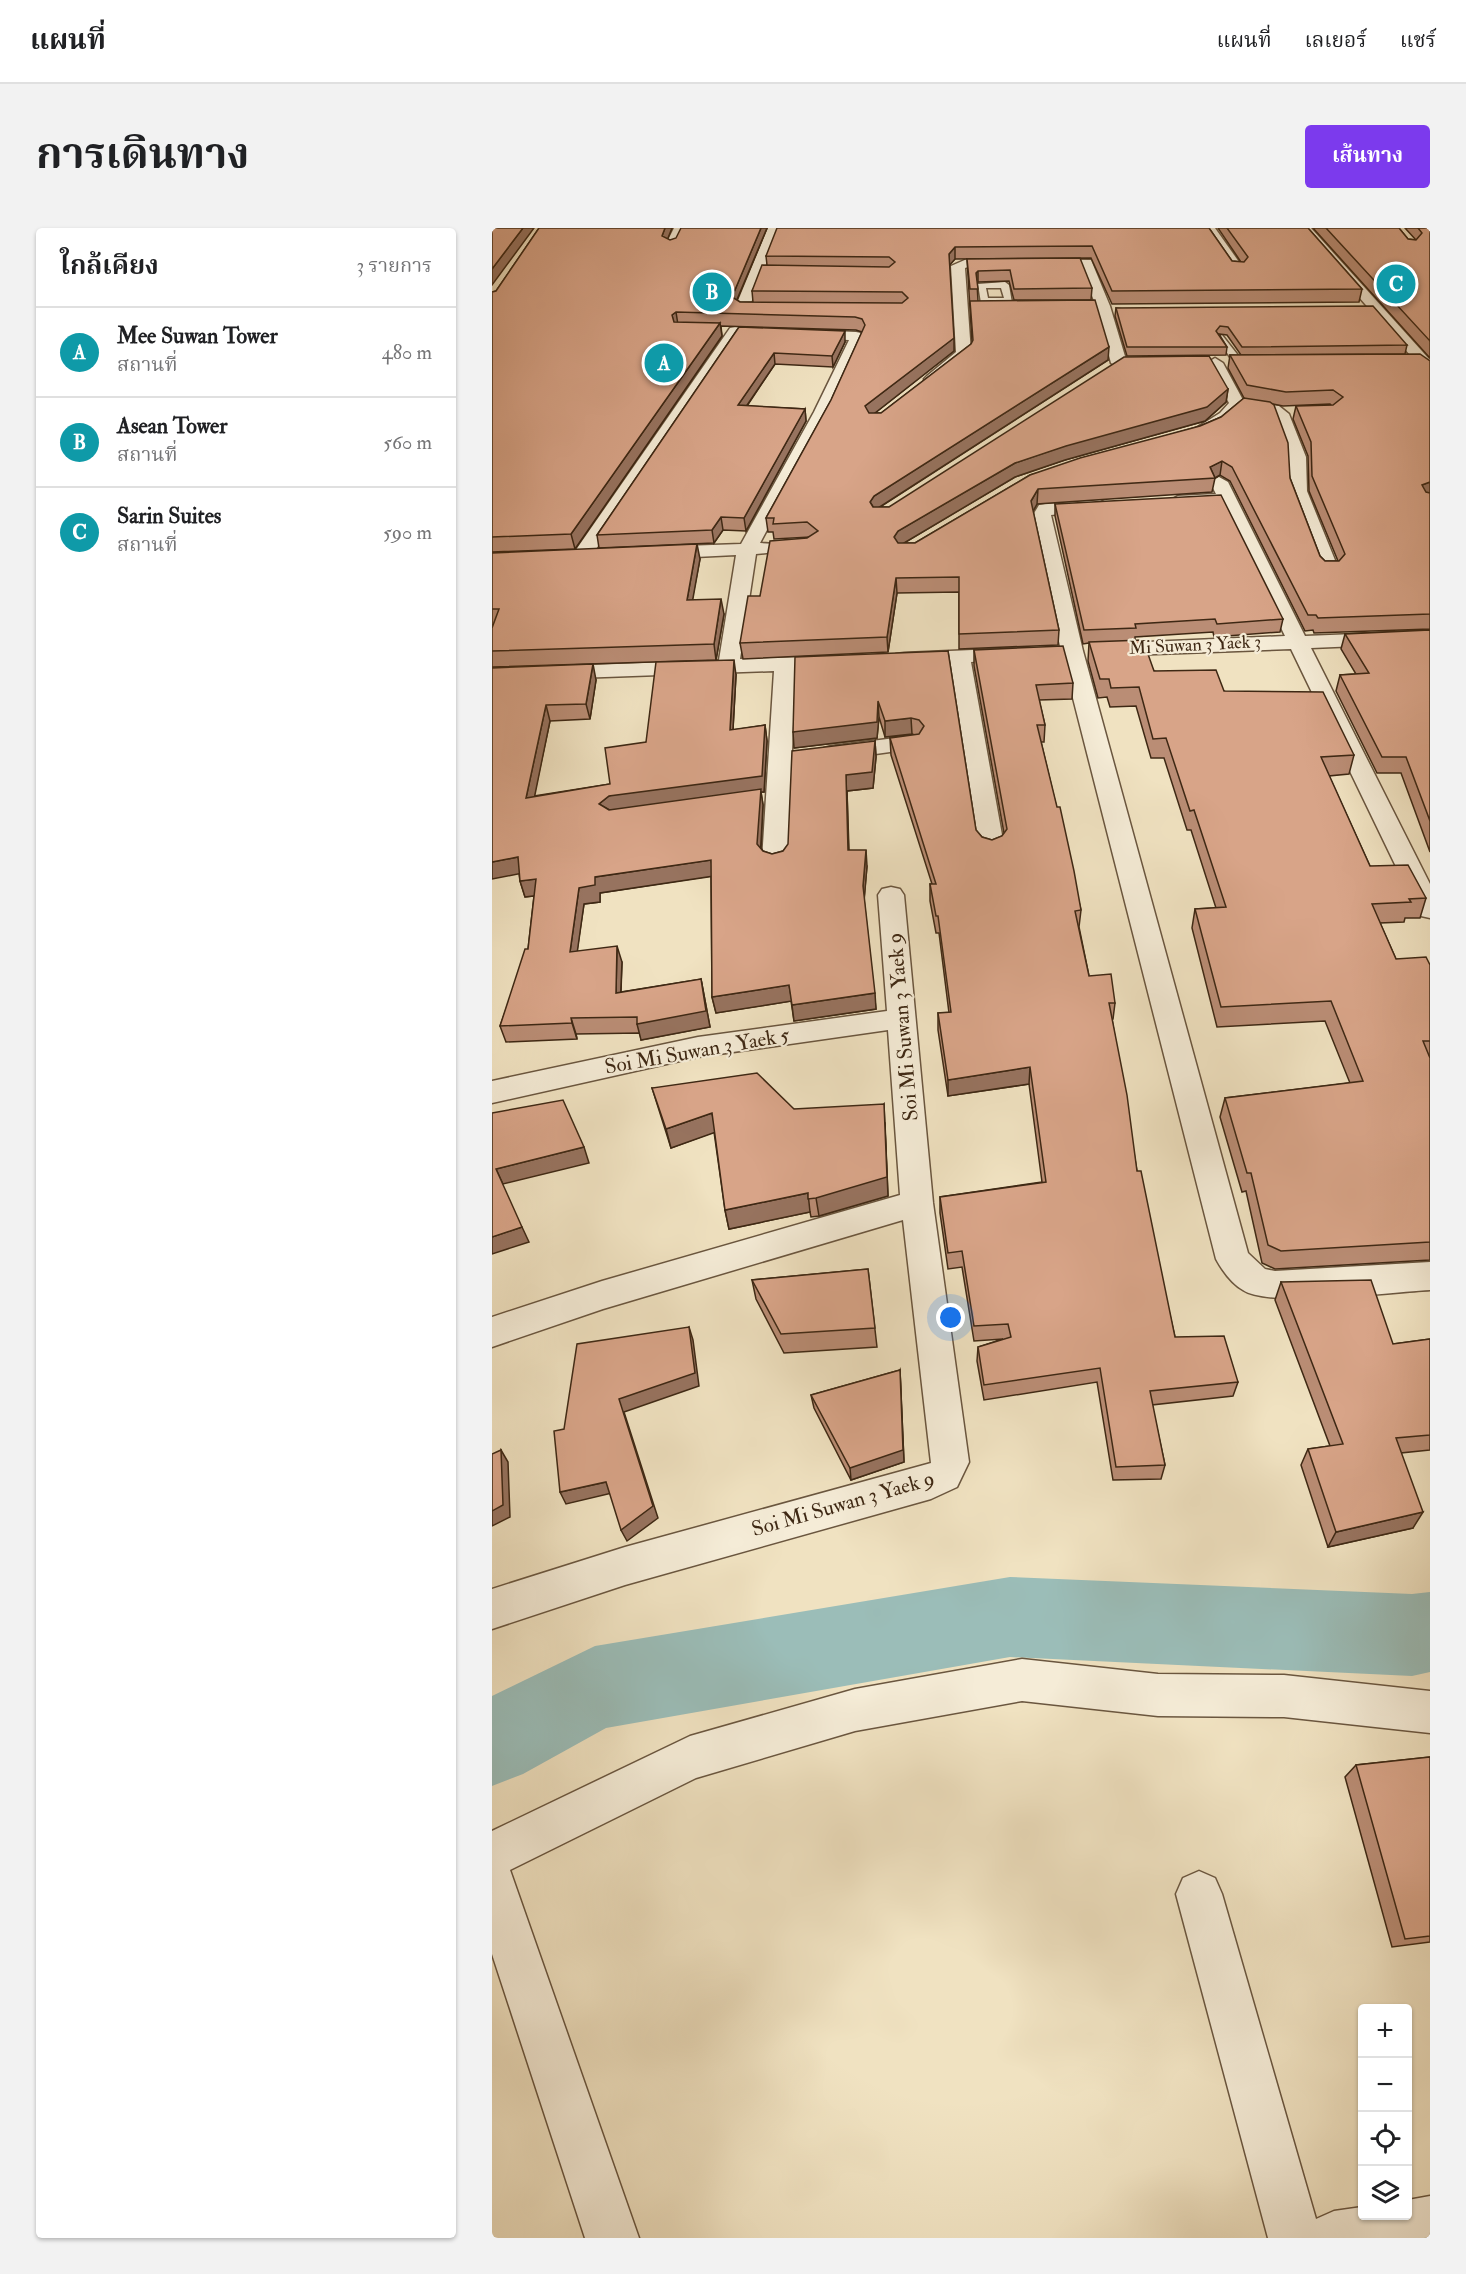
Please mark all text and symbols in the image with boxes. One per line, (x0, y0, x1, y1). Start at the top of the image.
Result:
text: แผนที่ (30, 23, 106, 58)
text: แผนที่ (1217, 27, 1272, 54)
text: เลเยอร์ (1305, 27, 1367, 54)
text: แชร์ (1400, 27, 1436, 54)
button: เส้นทาง (1305, 125, 1430, 188)
text: การเดินทาง (36, 129, 249, 181)
text: ใกล้เคียง (60, 250, 159, 282)
text: 3 รายการ (356, 253, 432, 278)
pin: C (1376, 262, 1416, 306)
pin: B (692, 270, 732, 314)
text: Mee Suwan Tower (117, 322, 278, 350)
text: A (73, 340, 86, 365)
text: 480 m (382, 340, 432, 365)
pin: A (644, 340, 684, 386)
text: สถานที่ (117, 352, 178, 377)
text: Asean Tower (117, 412, 228, 440)
text: B (73, 430, 86, 455)
text: 560 m (383, 430, 432, 455)
text: สถานที่ (117, 442, 178, 467)
text: Sarin Suites (117, 502, 221, 530)
text: C (72, 520, 87, 545)
text: 590 m (383, 520, 432, 545)
text: สถานที่ (117, 532, 178, 557)
street label: Mi Suwan 3 Yaek 3 (1128, 630, 1262, 660)
street label: Soi Mi Suwan 3 Yaek 9 (881, 932, 925, 1122)
street label: Soi Mi Suwan 3 Yaek 5 (602, 1021, 792, 1081)
your location (936, 1303, 965, 1332)
street label: Soi Mi Suwan 3 Yaek 9 (748, 1465, 938, 1543)
map controls (1358, 2004, 1412, 2220)
button: + (1358, 2004, 1412, 2058)
button: − (1358, 2058, 1412, 2112)
button: locate (1358, 2112, 1412, 2166)
button: layers (1358, 2166, 1412, 2220)

